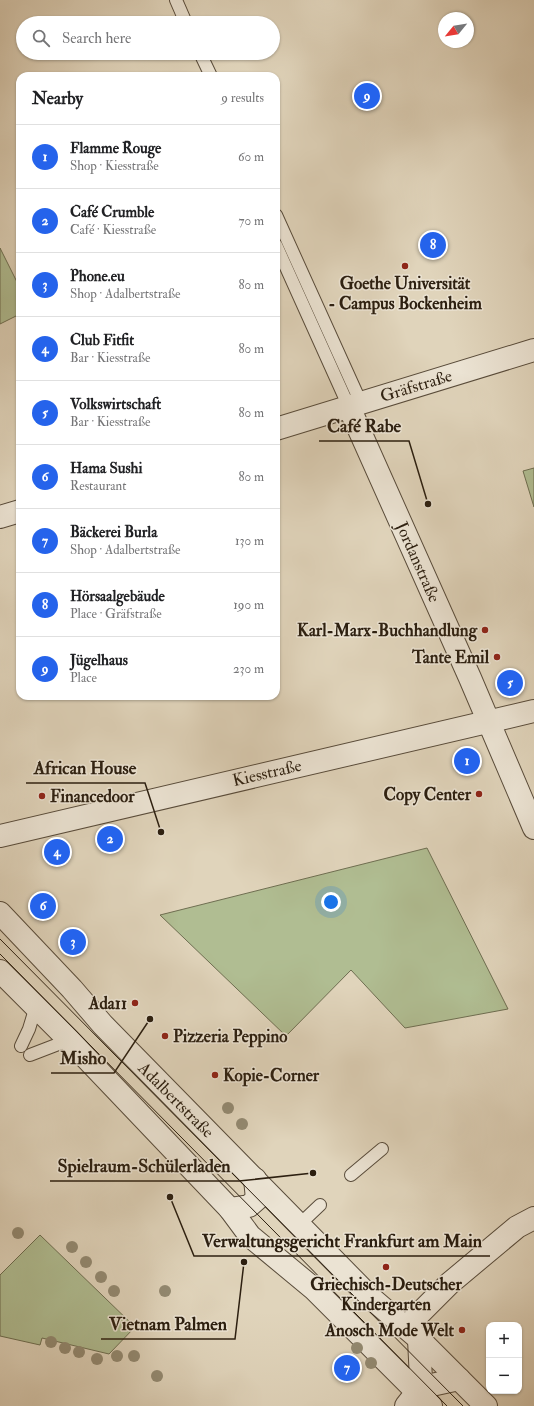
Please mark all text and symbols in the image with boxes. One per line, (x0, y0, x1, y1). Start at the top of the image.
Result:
north arrow (438, 12, 474, 48)
search box (16, 16, 280, 60)
icon: search (30, 27, 52, 49)
text: Search here (62, 29, 131, 48)
pin: 9 (354, 81, 380, 111)
text: Nearby (32, 88, 83, 109)
text: 9 results (221, 90, 264, 106)
text: Flamme Rouge (70, 139, 161, 158)
text: 1 (43, 149, 47, 165)
text: 60 m (238, 149, 264, 165)
text: Shop · Kiesstraße (70, 158, 159, 174)
text: Café Crumble (70, 203, 154, 222)
text: 2 (42, 213, 48, 229)
text: 70 m (239, 213, 264, 229)
text: Café · Kiesstraße (70, 222, 156, 238)
pin: 8 (420, 230, 446, 260)
marker: Goethe Universität - Campus Bockenheim (400, 261, 410, 271)
text: Phone.eu (70, 267, 125, 286)
place label: Goethe Universität - Campus Bockenheim (328, 273, 483, 315)
text: 3 (43, 277, 48, 293)
text: 80 m (238, 277, 264, 293)
text: Shop · Adalbertstraße (70, 286, 180, 302)
text: Club Fitfit (70, 331, 134, 350)
text: 4 (41, 341, 49, 357)
text: 80 m (238, 341, 264, 357)
text: Bar · Kiesstraße (70, 350, 150, 366)
street label: Gräfstraße (378, 365, 454, 407)
text: Volkswirtschaft (70, 395, 161, 414)
text: 5 (42, 405, 48, 421)
text: 80 m (238, 405, 264, 421)
callout: Café Rabe (319, 411, 409, 441)
text: Bar · Kiesstraße (70, 414, 150, 430)
text: Café Rabe (327, 415, 402, 438)
text: Hama Sushi (70, 459, 142, 478)
text: 6 (42, 469, 48, 485)
text: 80 m (238, 469, 264, 485)
text: Restaurant (70, 478, 126, 494)
street label: Jordanstraße (390, 518, 445, 606)
text: Bäckerei Burla (70, 523, 157, 542)
text: 7 (42, 533, 48, 549)
text: 130 m (235, 533, 264, 549)
text: Shop · Adalbertstraße (70, 542, 180, 558)
text: Hörsaalgebäude (70, 587, 165, 606)
text: 8 (42, 597, 48, 613)
text: 190 m (233, 597, 264, 613)
text: Place · Gräfstraße (70, 606, 162, 622)
place label: Karl-Marx-Buchhandlung (297, 620, 478, 642)
marker: Karl-Marx-Buchhandlung (480, 625, 490, 635)
place label: Tante Emil (411, 647, 490, 668)
text: Jügelhaus (70, 651, 128, 670)
marker: Tante Emil (492, 652, 502, 662)
text: 9 (42, 661, 48, 677)
text: 230 m (233, 661, 264, 677)
pin: 5 (497, 668, 523, 698)
text: Place (70, 670, 97, 686)
pin: 1 (454, 746, 480, 776)
callout: African House (26, 753, 145, 783)
street label: Kiesstraße (230, 755, 304, 791)
text: African House (33, 757, 137, 780)
place label: Copy Center (384, 784, 472, 806)
place label: Financedoor (50, 786, 135, 807)
marker: Copy Center (474, 789, 484, 799)
marker: Financedoor (37, 791, 47, 801)
pin: 2 (97, 824, 123, 854)
pin: 4 (44, 837, 70, 867)
pin: 6 (30, 891, 56, 921)
your location (321, 892, 341, 912)
pin: 3 (60, 927, 86, 957)
place label: Ada11 (88, 993, 127, 1014)
marker: Ada11 (130, 998, 140, 1008)
place label: Pizzeria Peppino (173, 1026, 288, 1048)
marker: Pizzeria Peppino (160, 1031, 170, 1041)
callout: Misho (51, 1043, 114, 1073)
text: Misho (59, 1047, 107, 1070)
street label: Adalbertstraße (133, 1057, 218, 1142)
place label: Kopie-Corner (223, 1065, 320, 1087)
marker: Kopie-Corner (210, 1070, 220, 1080)
callout: Spielraum-Schülerladen (50, 1151, 239, 1181)
text: Spielraum-Schülerladen (57, 1155, 231, 1178)
callout: Verwaltungsgericht Frankfurt am Main (194, 1226, 490, 1256)
text: Verwaltungsgericht Frankfurt am Main (201, 1230, 483, 1253)
marker: Griechisch-Deutscher Kindergarten (381, 1262, 391, 1272)
place label: Griechisch-Deutscher Kindergarten (310, 1274, 462, 1316)
callout: Vietnam Palmen (101, 1309, 235, 1339)
text: Vietnam Palmen (108, 1313, 228, 1336)
place label: Anosch Mode Welt (324, 1320, 454, 1341)
map controls (486, 1322, 522, 1394)
button: + (486, 1322, 522, 1358)
marker: Anosch Mode Welt (457, 1325, 467, 1335)
pin: 7 (334, 1353, 360, 1383)
button: − (486, 1358, 522, 1394)

